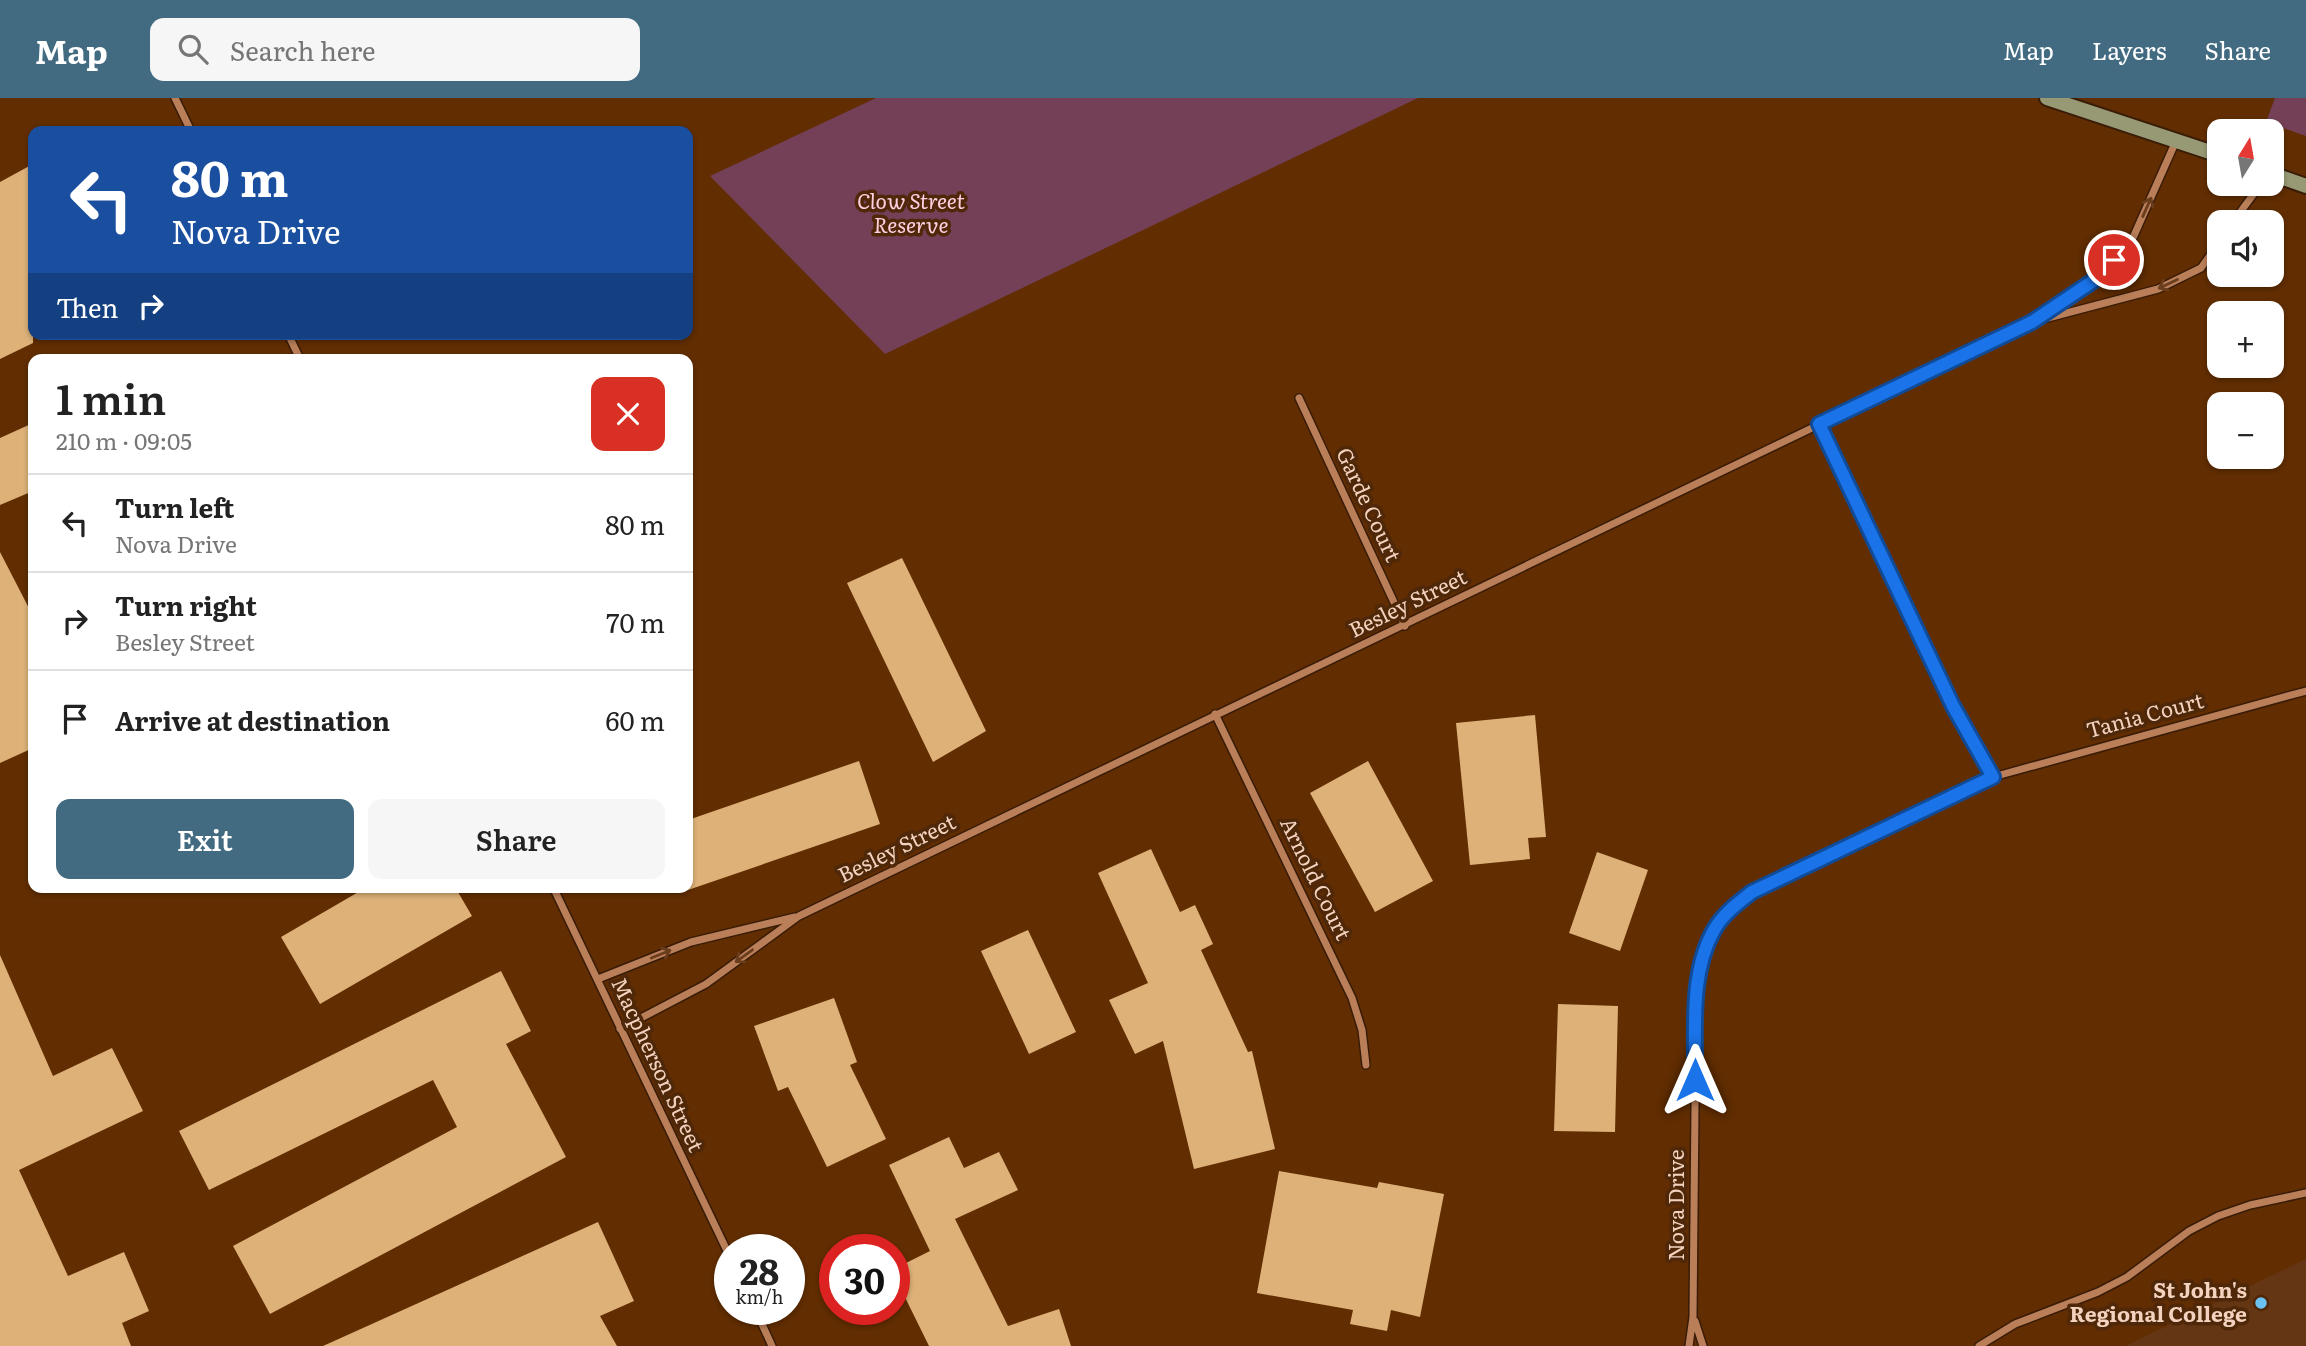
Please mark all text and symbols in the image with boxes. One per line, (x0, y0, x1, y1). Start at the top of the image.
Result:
search box (150, 18, 640, 81)
text: Map (35, 25, 108, 74)
icon: search (174, 30, 212, 68)
text: Search here (230, 30, 376, 69)
text: Map (2003, 32, 2054, 67)
text: Layers (2092, 32, 2166, 67)
text: Share (2204, 32, 2271, 67)
north arrow (2207, 119, 2284, 196)
map controls (2207, 119, 2284, 469)
text: 80 m (171, 139, 289, 212)
icon: left (56, 154, 147, 245)
park label: Clow Street Reserve (857, 184, 966, 239)
one-way arrow (2141, 197, 2154, 218)
text: Nova Drive (171, 206, 341, 254)
button: sound (2207, 210, 2284, 287)
pin (2084, 230, 2144, 290)
icon: arrive (2095, 241, 2133, 279)
one-way arrow (2158, 278, 2179, 292)
text: Then (56, 287, 118, 326)
icon: right (132, 287, 170, 325)
button: + (2207, 301, 2284, 378)
text: 1 min (56, 366, 166, 428)
button: close (591, 377, 665, 451)
button: − (2207, 392, 2284, 469)
text: 210 m · 09:05 (56, 423, 192, 457)
street label: Garde Court (1330, 442, 1411, 567)
text: Turn left (115, 487, 234, 526)
icon: left (56, 504, 94, 542)
text: 80 m (605, 504, 665, 543)
text: Nova Drive (115, 526, 237, 560)
street label: Besley Street (1343, 560, 1472, 644)
text: Turn right (115, 585, 257, 624)
icon: right (56, 602, 94, 640)
text: 70 m (606, 602, 665, 641)
text: Besley Street (115, 624, 255, 658)
street label: Tania Court (2082, 683, 2207, 744)
icon: arrive (56, 700, 94, 738)
text: Arrive at destination (115, 700, 390, 739)
text: 60 m (606, 700, 665, 739)
button: Exit (56, 799, 354, 879)
button: Share (368, 799, 665, 879)
street label: Besley Street (832, 805, 961, 889)
street label: Arnold Court (1274, 811, 1361, 945)
one-way arrow (650, 946, 671, 959)
one-way arrow (735, 949, 754, 963)
street label: Macpherson Street (605, 972, 713, 1157)
position arrow (1658, 1043, 1732, 1117)
street label: Nova Drive (1659, 1149, 1690, 1261)
speed limit sign: 30 (819, 1234, 910, 1325)
text: 28 (740, 1244, 779, 1296)
place label: St John's Regional College (2070, 1273, 2247, 1328)
text: km/h (736, 1283, 783, 1310)
marker: St John's Regional College (2253, 1295, 2269, 1311)

